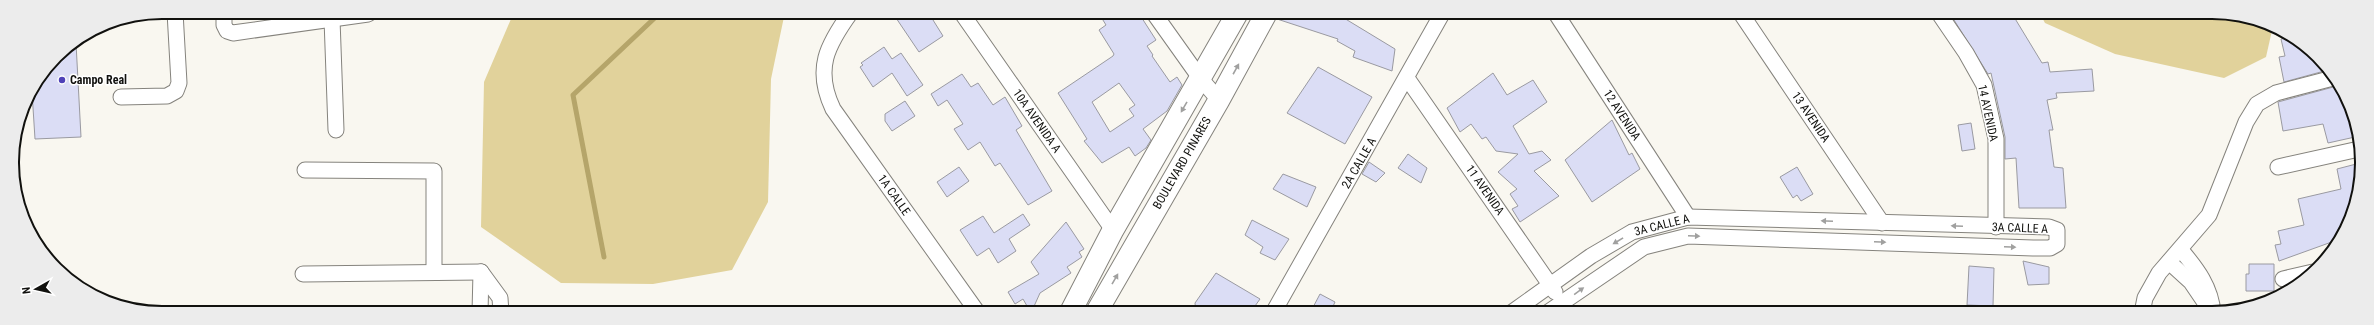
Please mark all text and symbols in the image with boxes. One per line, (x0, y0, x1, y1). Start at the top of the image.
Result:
one-way arrow (1233, 63, 1239, 75)
place label: Campo Real (70, 73, 127, 87)
marker: Campo Real (57, 75, 67, 85)
street label: 14 AVENIDA (1975, 83, 2001, 143)
street label: 10A AVENIDA A (1010, 87, 1064, 156)
street label: 12 AVENIDA (1600, 87, 1644, 143)
street label: 13 AVENIDA (1789, 89, 1833, 145)
one-way arrow (1180, 101, 1187, 113)
street label: BOULEVARD PINARES (1150, 114, 1214, 212)
street label: 2A CALLE A (1339, 135, 1379, 191)
street label: 11 AVENIDA (1463, 162, 1507, 218)
street label: 1A CALLE (875, 172, 913, 218)
street label: 3A CALLE A (1633, 211, 1691, 239)
one-way arrow (1820, 218, 1833, 224)
street label: 3A CALLE A (1992, 220, 2048, 236)
one-way arrow (1950, 223, 1963, 229)
one-way arrow (1688, 233, 1701, 239)
one-way arrow (1612, 237, 1624, 244)
one-way arrow (1874, 239, 1887, 245)
one-way arrow (2004, 244, 2017, 250)
north arrow (16, 269, 56, 309)
one-way arrow (1112, 273, 1119, 285)
text: N (20, 286, 33, 295)
one-way arrow (1574, 287, 1585, 295)

